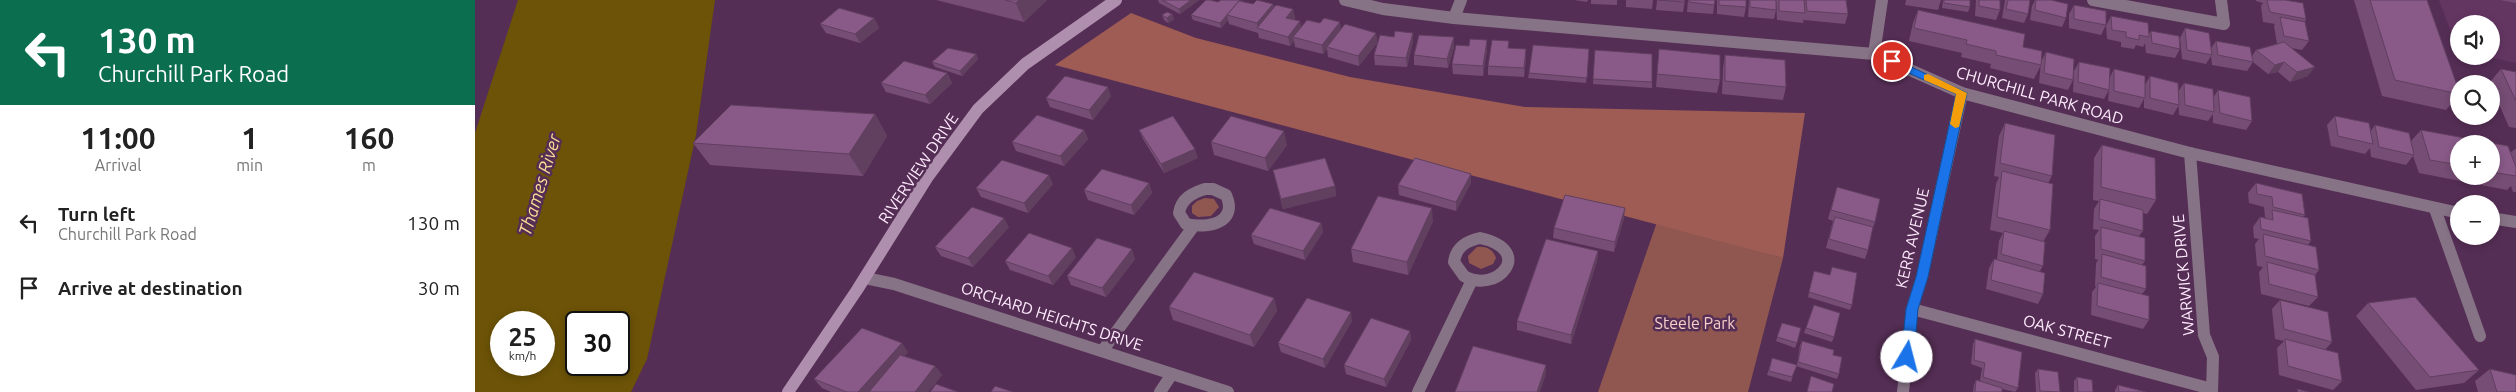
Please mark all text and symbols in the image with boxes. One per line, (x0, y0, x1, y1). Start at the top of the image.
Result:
map controls (2450, 15, 2500, 245)
button: sound (2450, 15, 2500, 65)
icon: left (15, 20, 80, 85)
text: 130 m (98, 20, 196, 60)
pin (1871, 40, 1913, 82)
icon: arrive (1878, 47, 1906, 75)
text: Churchill Park Road (98, 61, 289, 86)
street label: CHURCHILL PARK ROAD (1954, 62, 2126, 128)
button: search (2450, 75, 2500, 125)
street label: RIVERVIEW DRIVE (874, 109, 962, 227)
text: 11:00 (81, 121, 156, 155)
text: 1 (241, 121, 258, 155)
text: 160 (344, 121, 394, 155)
water label: Thames River (514, 130, 564, 238)
button: + (2450, 135, 2500, 185)
text: Arrival (95, 156, 141, 174)
text: min (236, 156, 263, 174)
text: m (362, 156, 376, 174)
street label: KERR AVENUE (1892, 186, 1932, 290)
button: − (2450, 195, 2500, 245)
text: Turn left (58, 203, 136, 225)
icon: left (15, 209, 43, 237)
text: 130 m (407, 212, 460, 234)
street label: WARWICK DRIVE (2169, 214, 2197, 336)
text: Churchill Park Road (58, 225, 197, 243)
icon: arrive (15, 274, 43, 302)
text: Arrive at destination (58, 277, 243, 299)
text: 30 m (418, 277, 460, 299)
street label: ORCHARD HEIGHTS DRIVE (959, 278, 1145, 354)
speed limit sign: 30 (565, 311, 630, 376)
street label: OAK STREET (2021, 311, 2113, 351)
park label: Steele Park (1655, 314, 1735, 332)
text: 25 (508, 323, 537, 351)
position arrow (1880, 330, 1932, 382)
text: km/h (509, 349, 536, 362)

